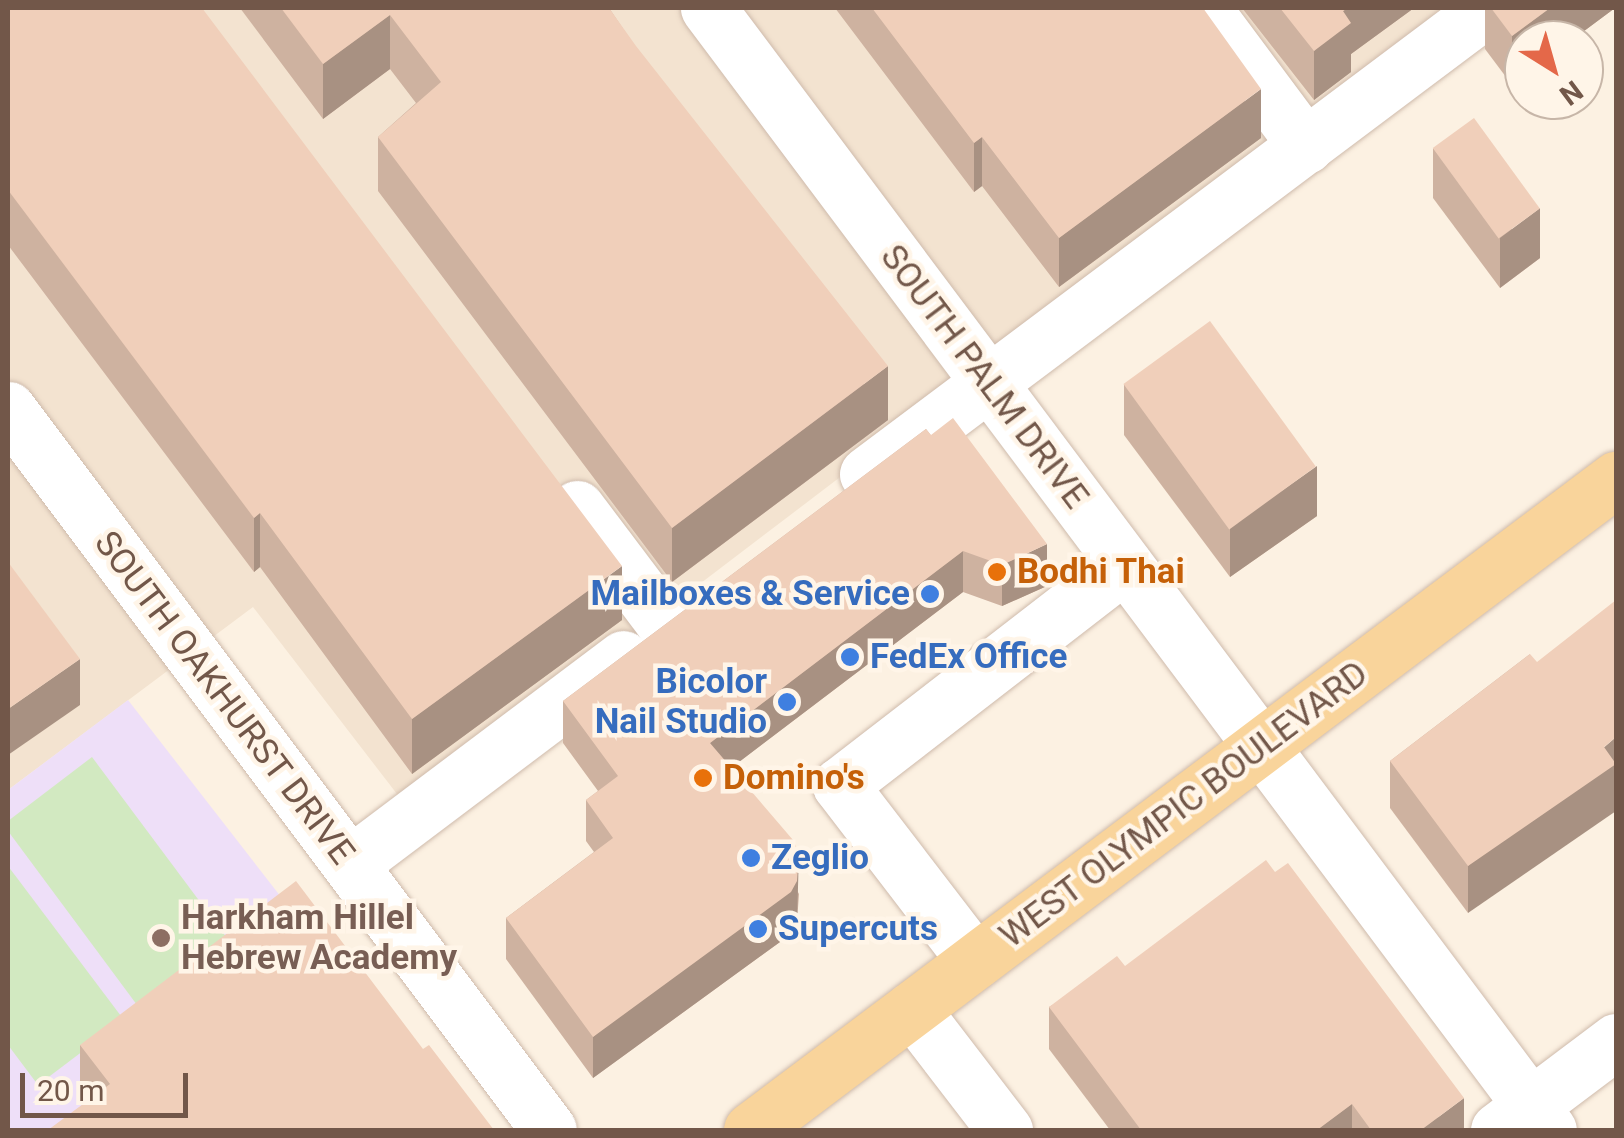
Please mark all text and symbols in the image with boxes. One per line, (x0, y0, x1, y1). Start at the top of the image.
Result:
north arrow (1504, 20, 1604, 120)
text: N (1553, 74, 1589, 112)
street label: SOUTH PALM DRIVE (871, 237, 1097, 517)
street label: SOUTH OAKHURST DRIVE (85, 523, 363, 873)
place label: Bodhi Thai (1017, 551, 1186, 593)
marker: Bodhi Thai (986, 561, 1008, 583)
place label: Mailboxes & Service (591, 573, 910, 615)
marker: Mailboxes & Service (919, 583, 941, 605)
place label: FedEx Office (870, 636, 1067, 678)
marker: FedEx Office (839, 646, 861, 668)
street label: WEST OLYMPIC BOULEVARD (991, 653, 1377, 957)
place label: Bicolor Nail Studio (595, 661, 767, 743)
marker: Bicolor Nail Studio (776, 691, 798, 713)
place label: Domino's (723, 757, 865, 799)
marker: Domino's (692, 767, 714, 789)
place label: Zeglio (771, 837, 869, 879)
marker: Zeglio (740, 847, 762, 869)
place label: Harkham Hillel Hebrew Academy (181, 897, 457, 979)
place label: Supercuts (778, 908, 938, 950)
marker: Supercuts (747, 918, 769, 940)
marker: Harkham Hillel Hebrew Academy (150, 927, 172, 949)
scale bar (25, 1053, 192, 1115)
text: 20 m (37, 1073, 104, 1108)

